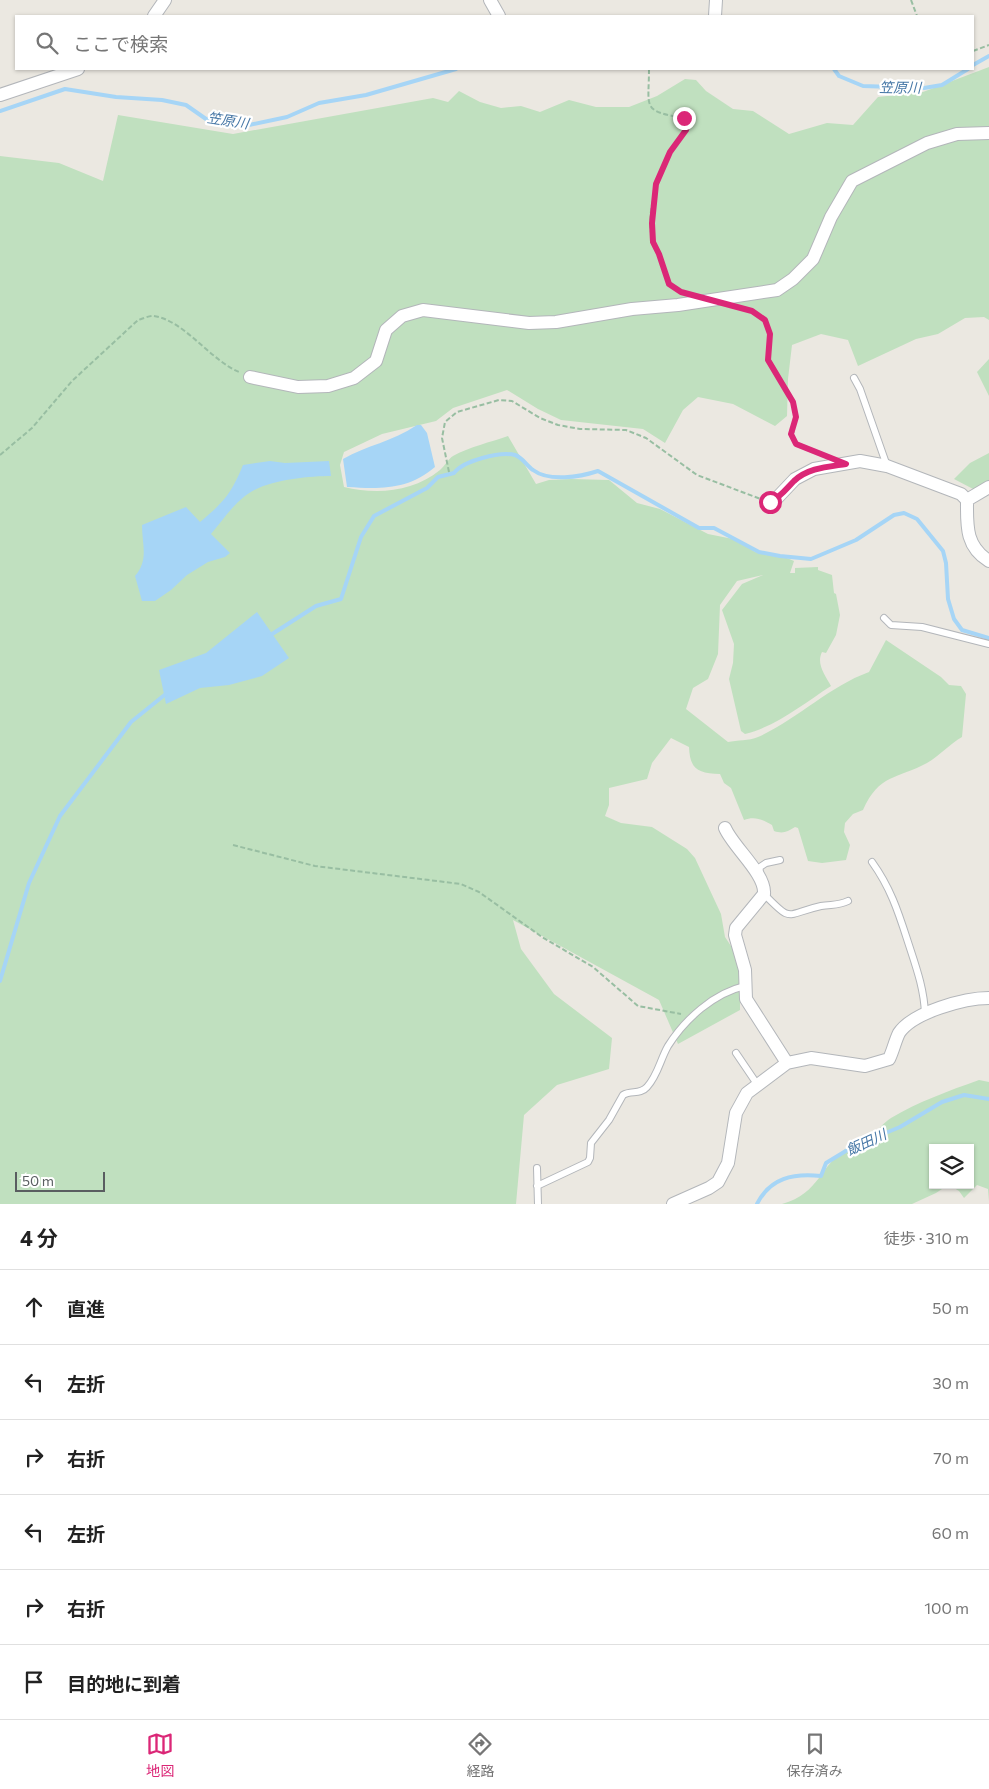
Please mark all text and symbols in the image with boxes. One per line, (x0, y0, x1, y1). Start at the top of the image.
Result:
search box (15, 15, 974, 70)
icon: search (33, 29, 61, 57)
text: ここで検索 (73, 32, 168, 55)
water label: 笠原川 (879, 78, 923, 96)
route end (673, 107, 696, 130)
water label: 笠原川 (206, 108, 252, 132)
route start (759, 491, 782, 514)
water label: 飯田川 (843, 1125, 890, 1159)
map controls (929, 1144, 974, 1189)
button: layers (929, 1144, 974, 1189)
scale bar (15, 1169, 105, 1192)
text: 50 m (22, 1172, 54, 1189)
text: 4 分 (20, 1225, 58, 1250)
text: 徒歩 · 310 m (884, 1228, 969, 1247)
icon: ahead (20, 1293, 48, 1321)
text: 直進 (67, 1297, 105, 1320)
text: 50 m (932, 1298, 969, 1317)
icon: left (20, 1368, 48, 1396)
text: 左折 (67, 1372, 105, 1395)
text: 30 m (932, 1373, 969, 1392)
icon: right (20, 1443, 48, 1471)
text: 右折 (67, 1447, 105, 1470)
text: 70 m (933, 1448, 969, 1467)
icon: left (20, 1518, 48, 1546)
text: 左折 (67, 1522, 105, 1545)
text: 60 m (932, 1523, 969, 1542)
icon: right (20, 1593, 48, 1621)
text: 右折 (67, 1597, 105, 1620)
text: 100 m (924, 1598, 969, 1617)
icon: arrive (20, 1668, 48, 1696)
text: 目的地に到着 (67, 1672, 181, 1695)
tab: 地図 (146, 1730, 174, 1780)
tab: 経路 (466, 1730, 494, 1780)
tab: 保存済み (787, 1730, 843, 1780)

